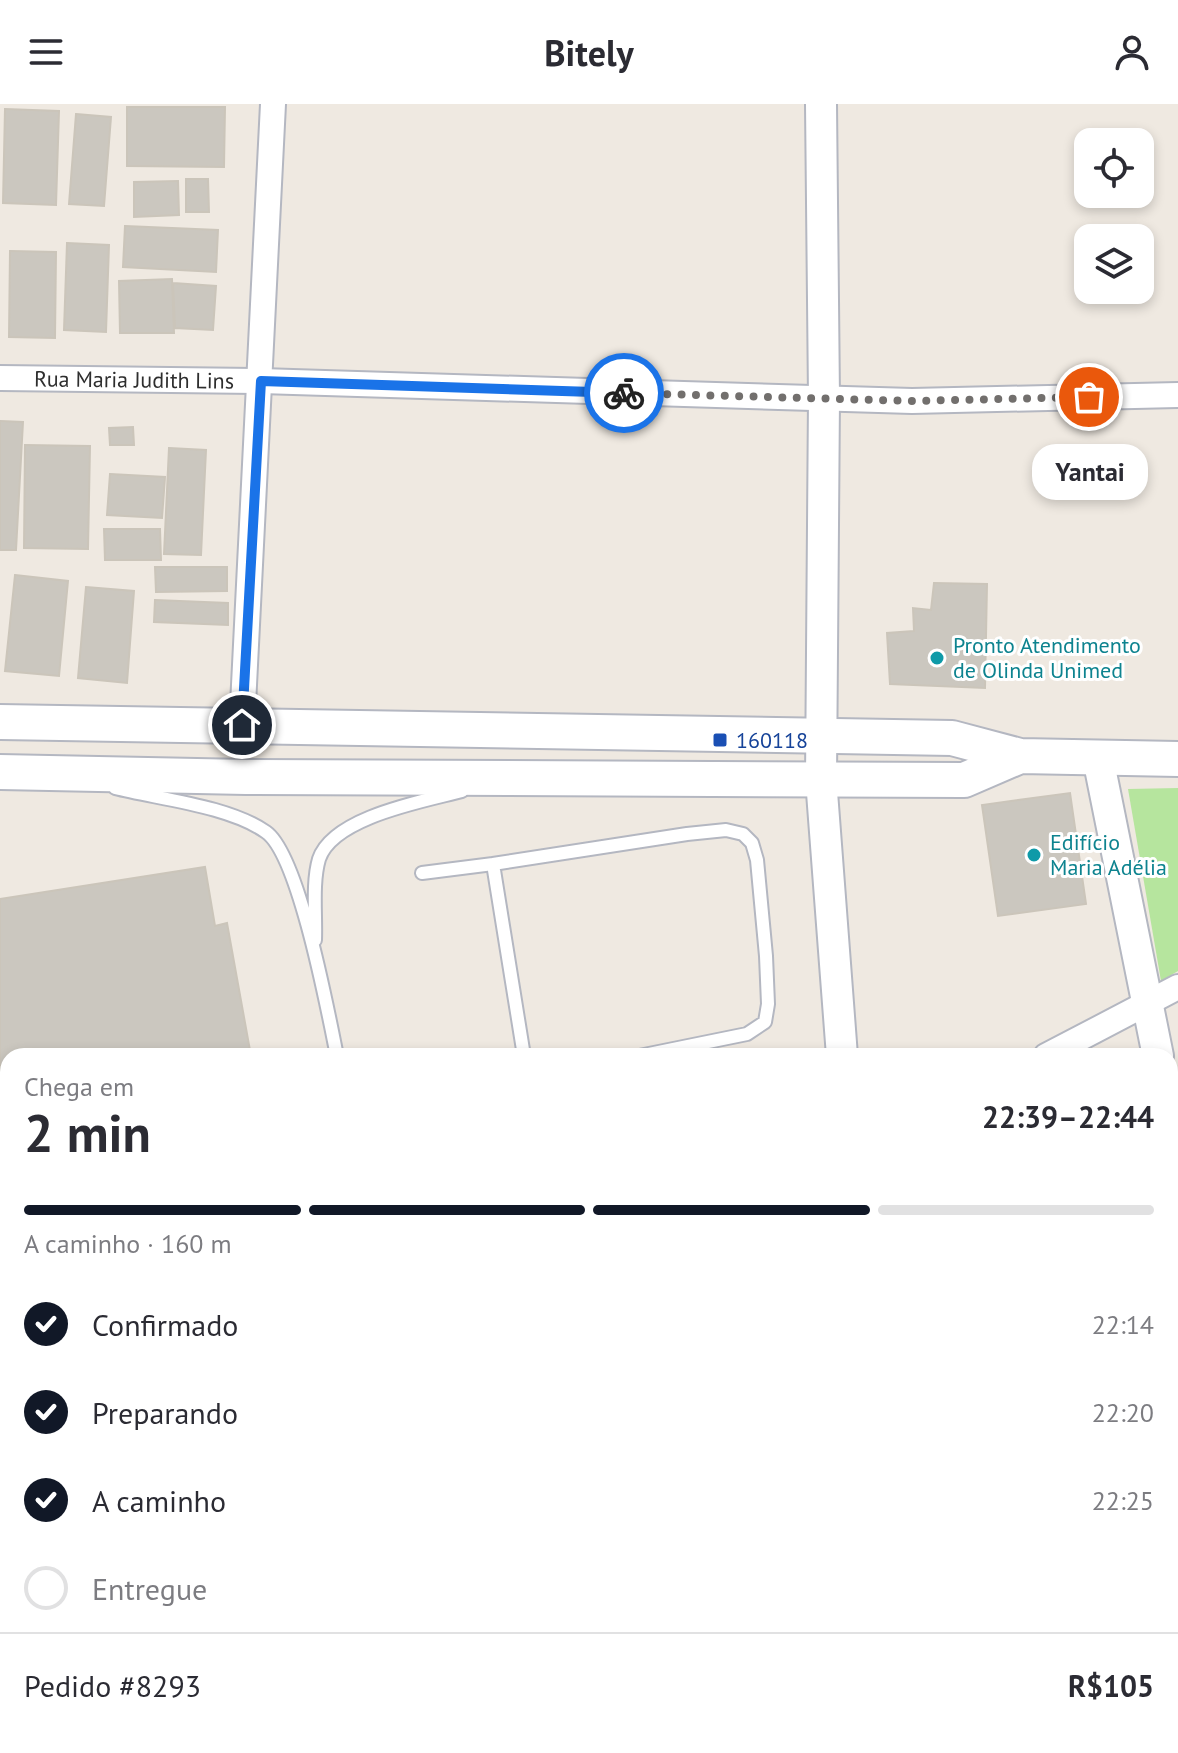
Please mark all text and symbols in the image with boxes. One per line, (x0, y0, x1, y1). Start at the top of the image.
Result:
text: Bitely (544, 29, 634, 76)
icon: menu (24, 30, 68, 74)
icon: person (1110, 30, 1154, 74)
map controls (1074, 128, 1154, 304)
button: locate (1074, 128, 1154, 208)
button: layers (1074, 224, 1154, 304)
courier (584, 353, 664, 433)
pin (1055, 363, 1123, 431)
street label: Rua Maria Judith Lins (34, 364, 234, 395)
icon: bike (602, 371, 646, 415)
icon: bag (1067, 375, 1111, 419)
callout: Yantai (1031, 445, 1147, 501)
text: Yantai (1055, 455, 1125, 488)
place label: Pronto Atendimento de Olinda Unimed (953, 631, 1141, 684)
marker: Pronto Atendimento de Olinda Unimed (928, 649, 946, 667)
pin (208, 691, 276, 759)
icon: home (220, 703, 264, 747)
place label: 160118 (736, 726, 808, 754)
marker: 160118 (711, 731, 729, 749)
place label: Edifício Maria Adélia (1050, 828, 1167, 881)
marker: Edifício Maria Adélia (1025, 846, 1043, 864)
text: Chega em (24, 1070, 134, 1103)
text: 22:39–22:44 (982, 1097, 1154, 1136)
text: 2 min (24, 1099, 151, 1166)
text: A caminho · 160 m (24, 1227, 232, 1260)
icon: check (24, 1302, 68, 1346)
text: Confirmado (92, 1305, 238, 1344)
text: 22:14 (1092, 1308, 1154, 1341)
icon: check (24, 1390, 68, 1434)
text: Preparando (92, 1393, 238, 1432)
text: 22:20 (1092, 1396, 1154, 1429)
icon: check (24, 1478, 68, 1522)
text: A caminho (92, 1481, 226, 1520)
text: 22:25 (1092, 1484, 1154, 1517)
text: Entregue (92, 1569, 207, 1608)
text: Pedido #8293 (24, 1666, 201, 1705)
text: R$105 (1068, 1666, 1154, 1705)

